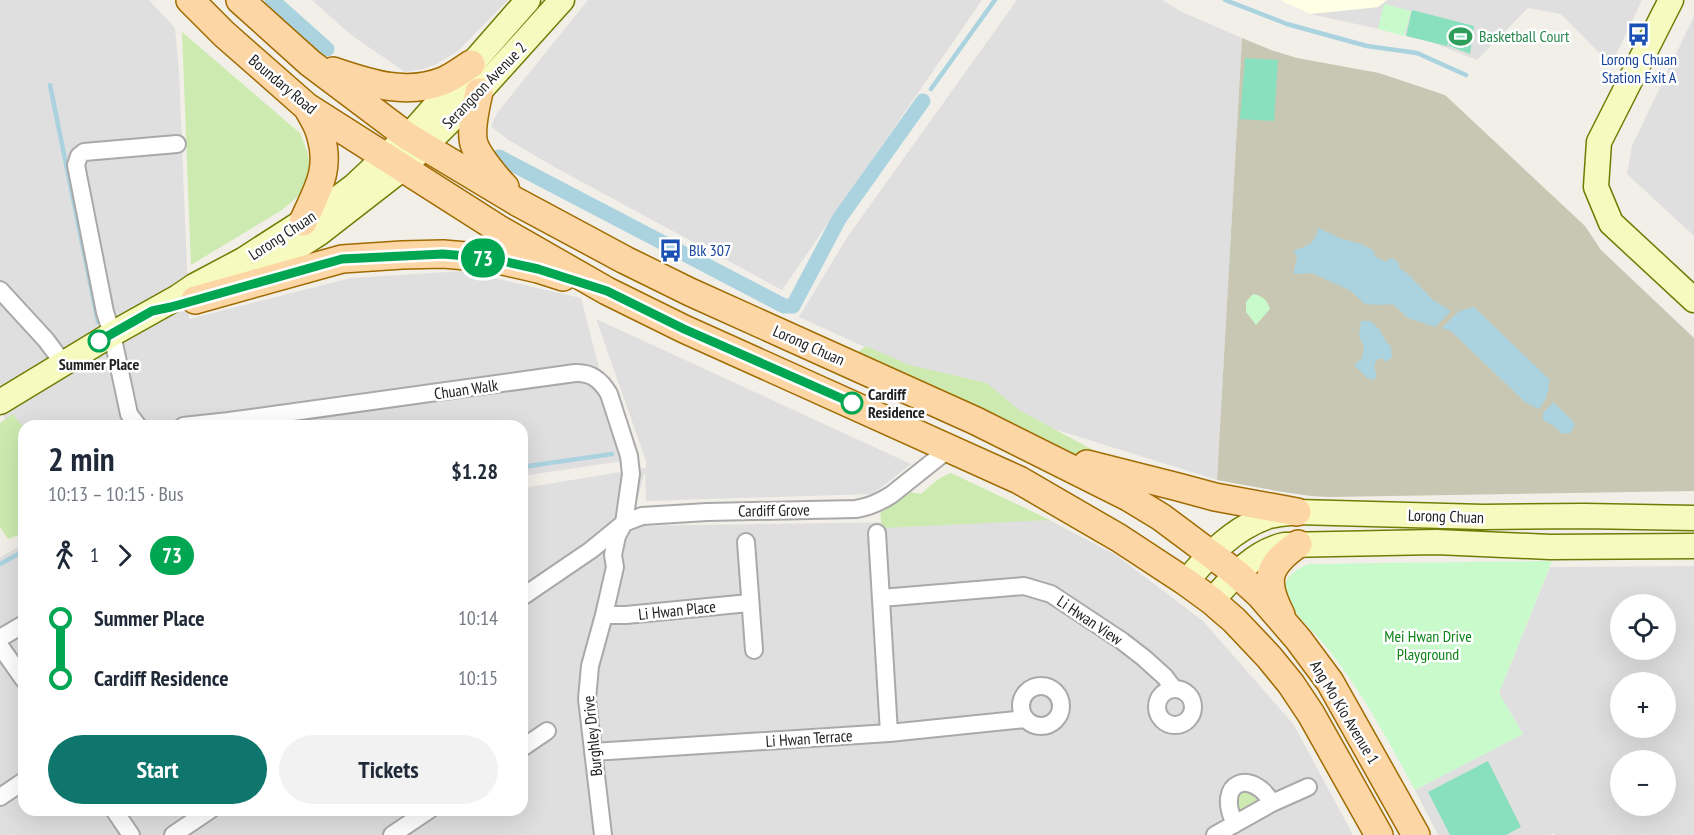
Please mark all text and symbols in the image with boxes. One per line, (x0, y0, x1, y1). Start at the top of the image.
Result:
bus stop icon: Lorong Chuan Station Exit A (1626, 21, 1652, 47)
sports icon: Basketball Court (1448, 23, 1474, 49)
place label: Basketball Court (1479, 26, 1570, 46)
street label: Serangoon Avenue 2 (438, 37, 530, 133)
place label: Lorong Chuan Station Exit A (1601, 49, 1677, 87)
street label: Boundary Road (245, 50, 321, 118)
street label: Lorong Chuan (245, 206, 319, 264)
bus stop icon: Blk 307 (658, 237, 684, 263)
line badge: 73 (456, 238, 510, 278)
place label: Blk 307 (689, 240, 731, 260)
text: 73 (473, 245, 493, 272)
street label: Lorong Chuan (770, 320, 848, 370)
marker: Summer Place (88, 330, 110, 352)
place label: Summer Place (59, 354, 139, 374)
street label: Chuan Walk (433, 375, 500, 403)
place label: Cardiff Residence (868, 384, 925, 422)
marker: Cardiff Residence (841, 392, 863, 414)
text: 2 min (48, 437, 115, 480)
text: $1.28 (451, 457, 498, 485)
text: 10:13 – 10:15 · Bus (48, 481, 183, 507)
street label: Cardiff Grove (738, 499, 810, 521)
street label: Lorong Chuan (1408, 505, 1484, 527)
icon: walk (48, 539, 81, 572)
icon: forward (108, 539, 141, 572)
text: 1 (90, 542, 99, 568)
text: 73 (162, 542, 182, 569)
street label: Li Hwan View (1053, 591, 1127, 650)
map controls (1610, 594, 1676, 816)
button: locate (1610, 594, 1676, 660)
street label: Li Hwan Place (637, 596, 717, 624)
text: Summer Place (94, 604, 205, 632)
text: 10:14 (458, 605, 498, 631)
park label: Mei Hwan Drive Playground (1384, 626, 1472, 664)
street label: Ang Mo Kio Avenue 1 (1306, 656, 1384, 768)
text: Cardiff Residence (94, 664, 229, 692)
text: 10:15 (458, 665, 498, 691)
button: + (1610, 672, 1676, 738)
street label: Burghley Drive (578, 695, 606, 777)
street label: Li Hwan Terrace (765, 725, 853, 751)
button: Start (48, 735, 267, 804)
button: Tickets (279, 735, 498, 804)
button: − (1610, 750, 1676, 816)

